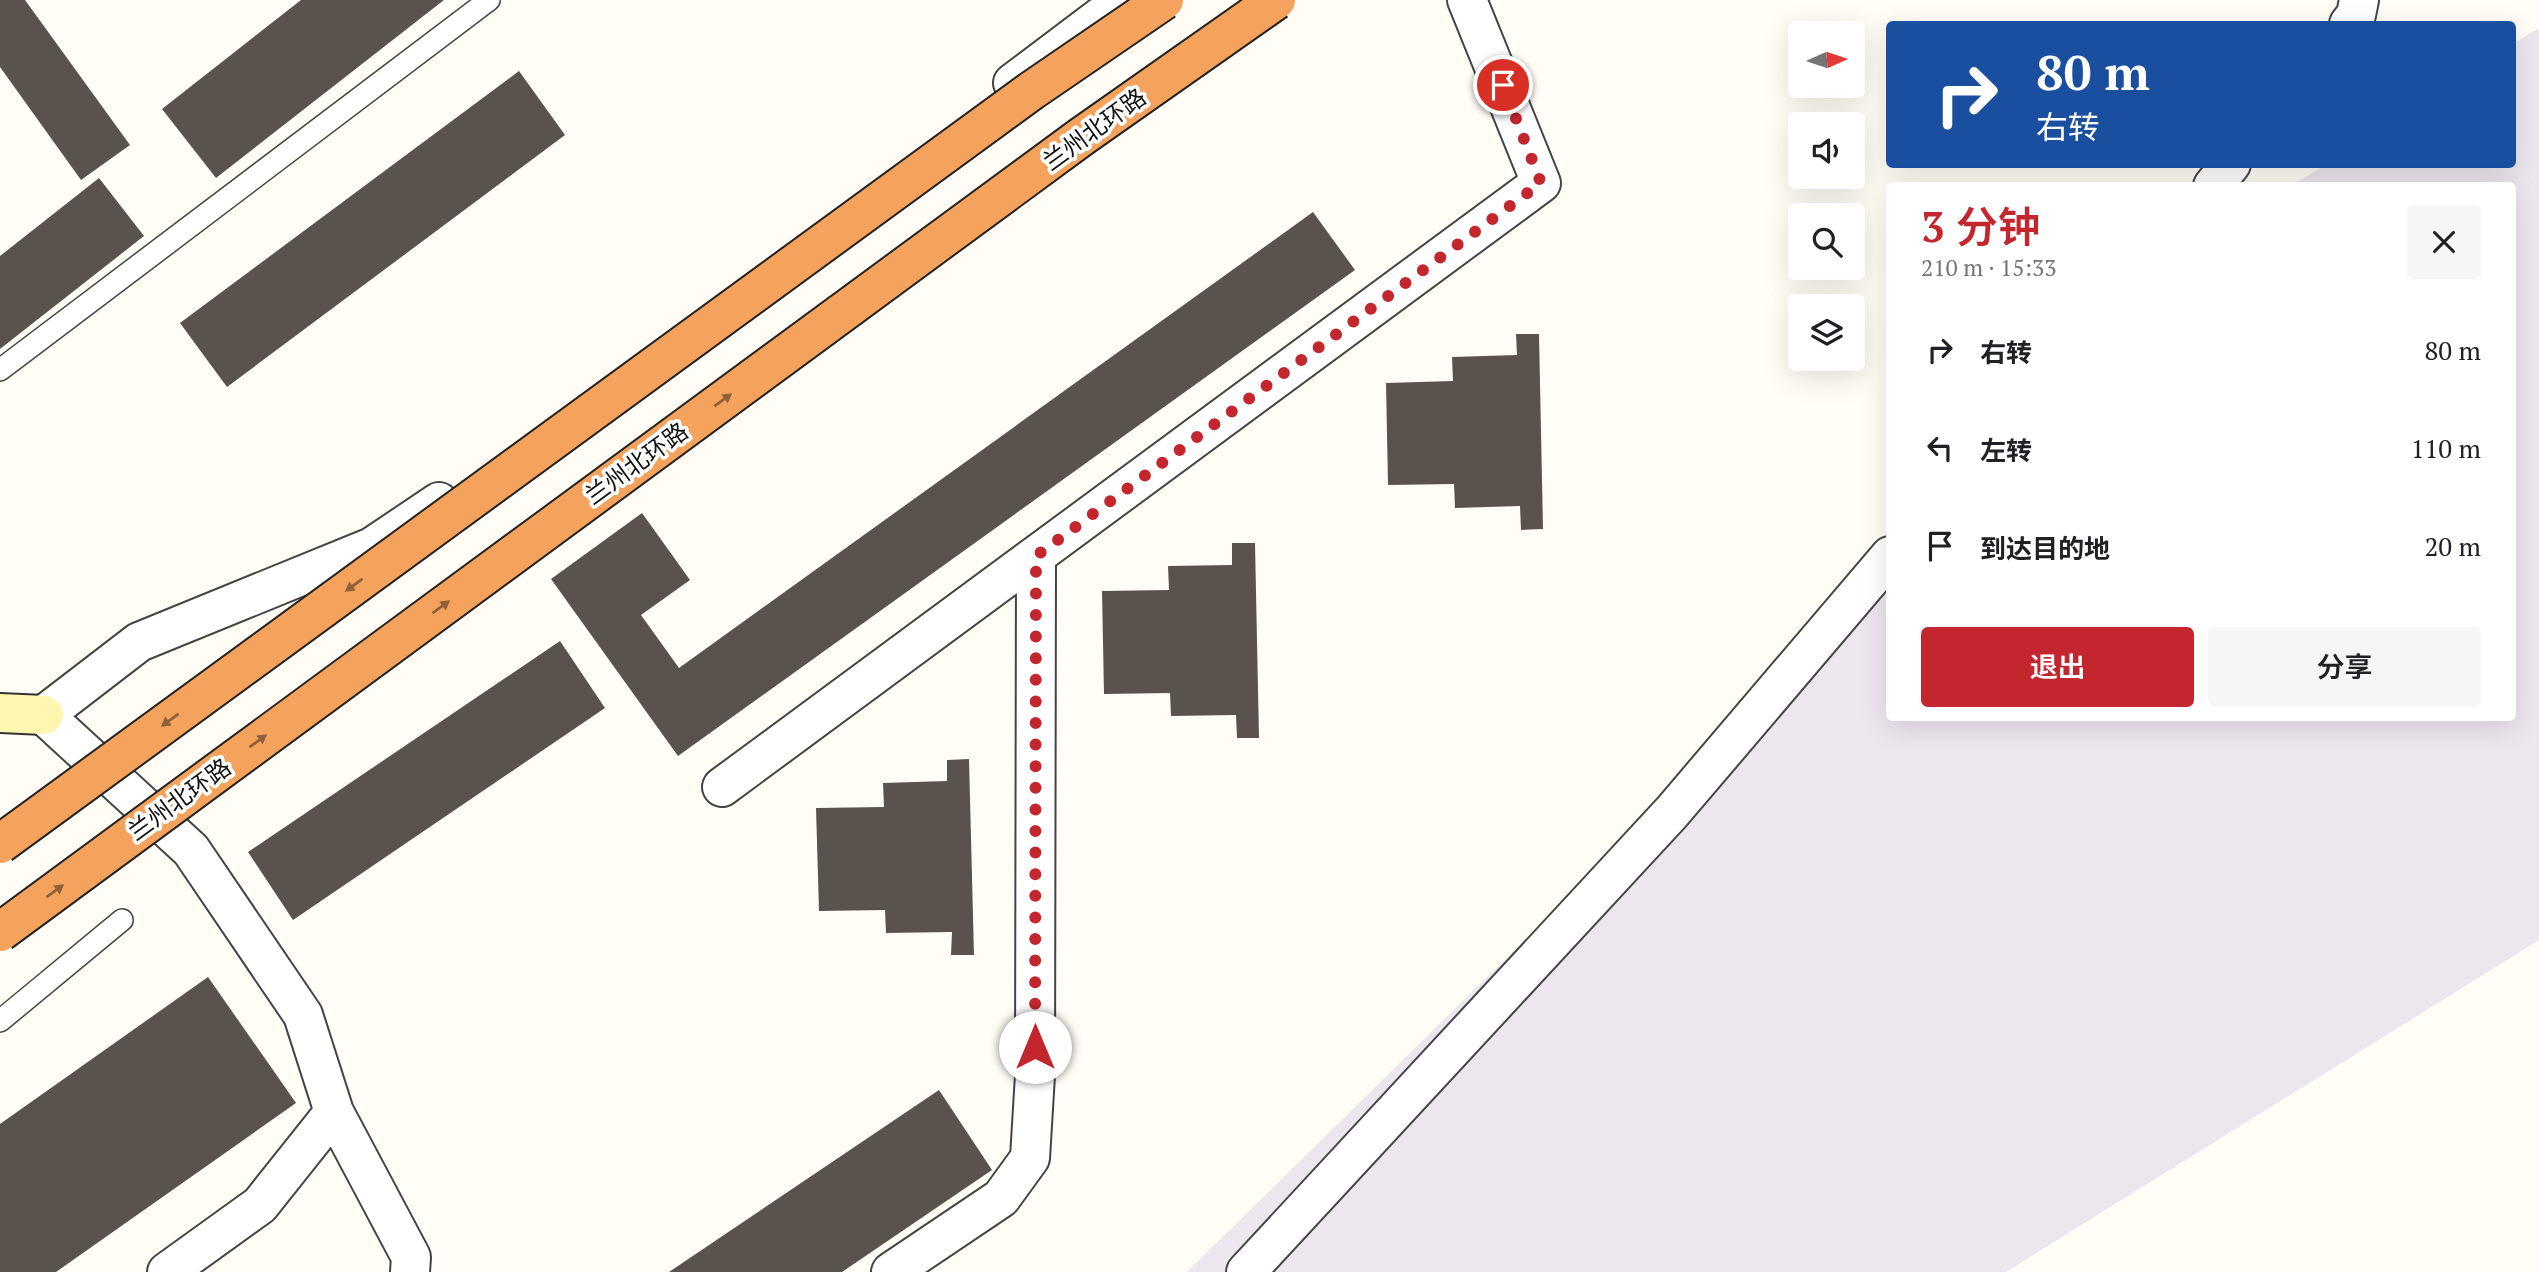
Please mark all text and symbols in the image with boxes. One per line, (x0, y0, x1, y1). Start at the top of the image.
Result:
north arrow (1788, 21, 1866, 98)
map controls (1788, 21, 1865, 371)
text: 80 m (2036, 39, 2150, 104)
icon: right (1921, 49, 2012, 140)
pin (1473, 55, 1533, 115)
icon: arrive (1484, 66, 1522, 104)
street label: 兰州北环路 (1036, 81, 1152, 177)
text: 右转 (2036, 106, 2100, 148)
button: sound (1788, 112, 1865, 189)
text: 3 分钟 (1921, 198, 2040, 254)
button: search (1788, 203, 1865, 280)
button: close (2407, 205, 2481, 279)
text: 210 m · 15:33 (1921, 252, 2056, 283)
button: layers (1788, 294, 1865, 371)
icon: right (1921, 331, 1959, 369)
text: 80 m (2425, 333, 2481, 367)
text: 右转 (1980, 335, 2032, 369)
one-way arrow (714, 393, 732, 407)
street label: 兰州北环路 (578, 415, 694, 511)
icon: left (1921, 429, 1959, 467)
text: 110 m (2411, 431, 2481, 465)
text: 左转 (1980, 433, 2032, 467)
icon: arrive (1921, 527, 1959, 565)
text: 20 m (2425, 529, 2481, 563)
text: 到达目的地 (1980, 531, 2110, 565)
one-way arrow (345, 578, 363, 592)
one-way arrow (432, 600, 450, 614)
button: 退出 (1921, 627, 2194, 707)
button: 分享 (2208, 627, 2481, 707)
one-way arrow (161, 712, 179, 726)
one-way arrow (249, 735, 267, 749)
street label: 兰州北环路 (121, 751, 237, 847)
one-way arrow (45, 883, 63, 898)
position arrow (998, 1010, 1072, 1084)

